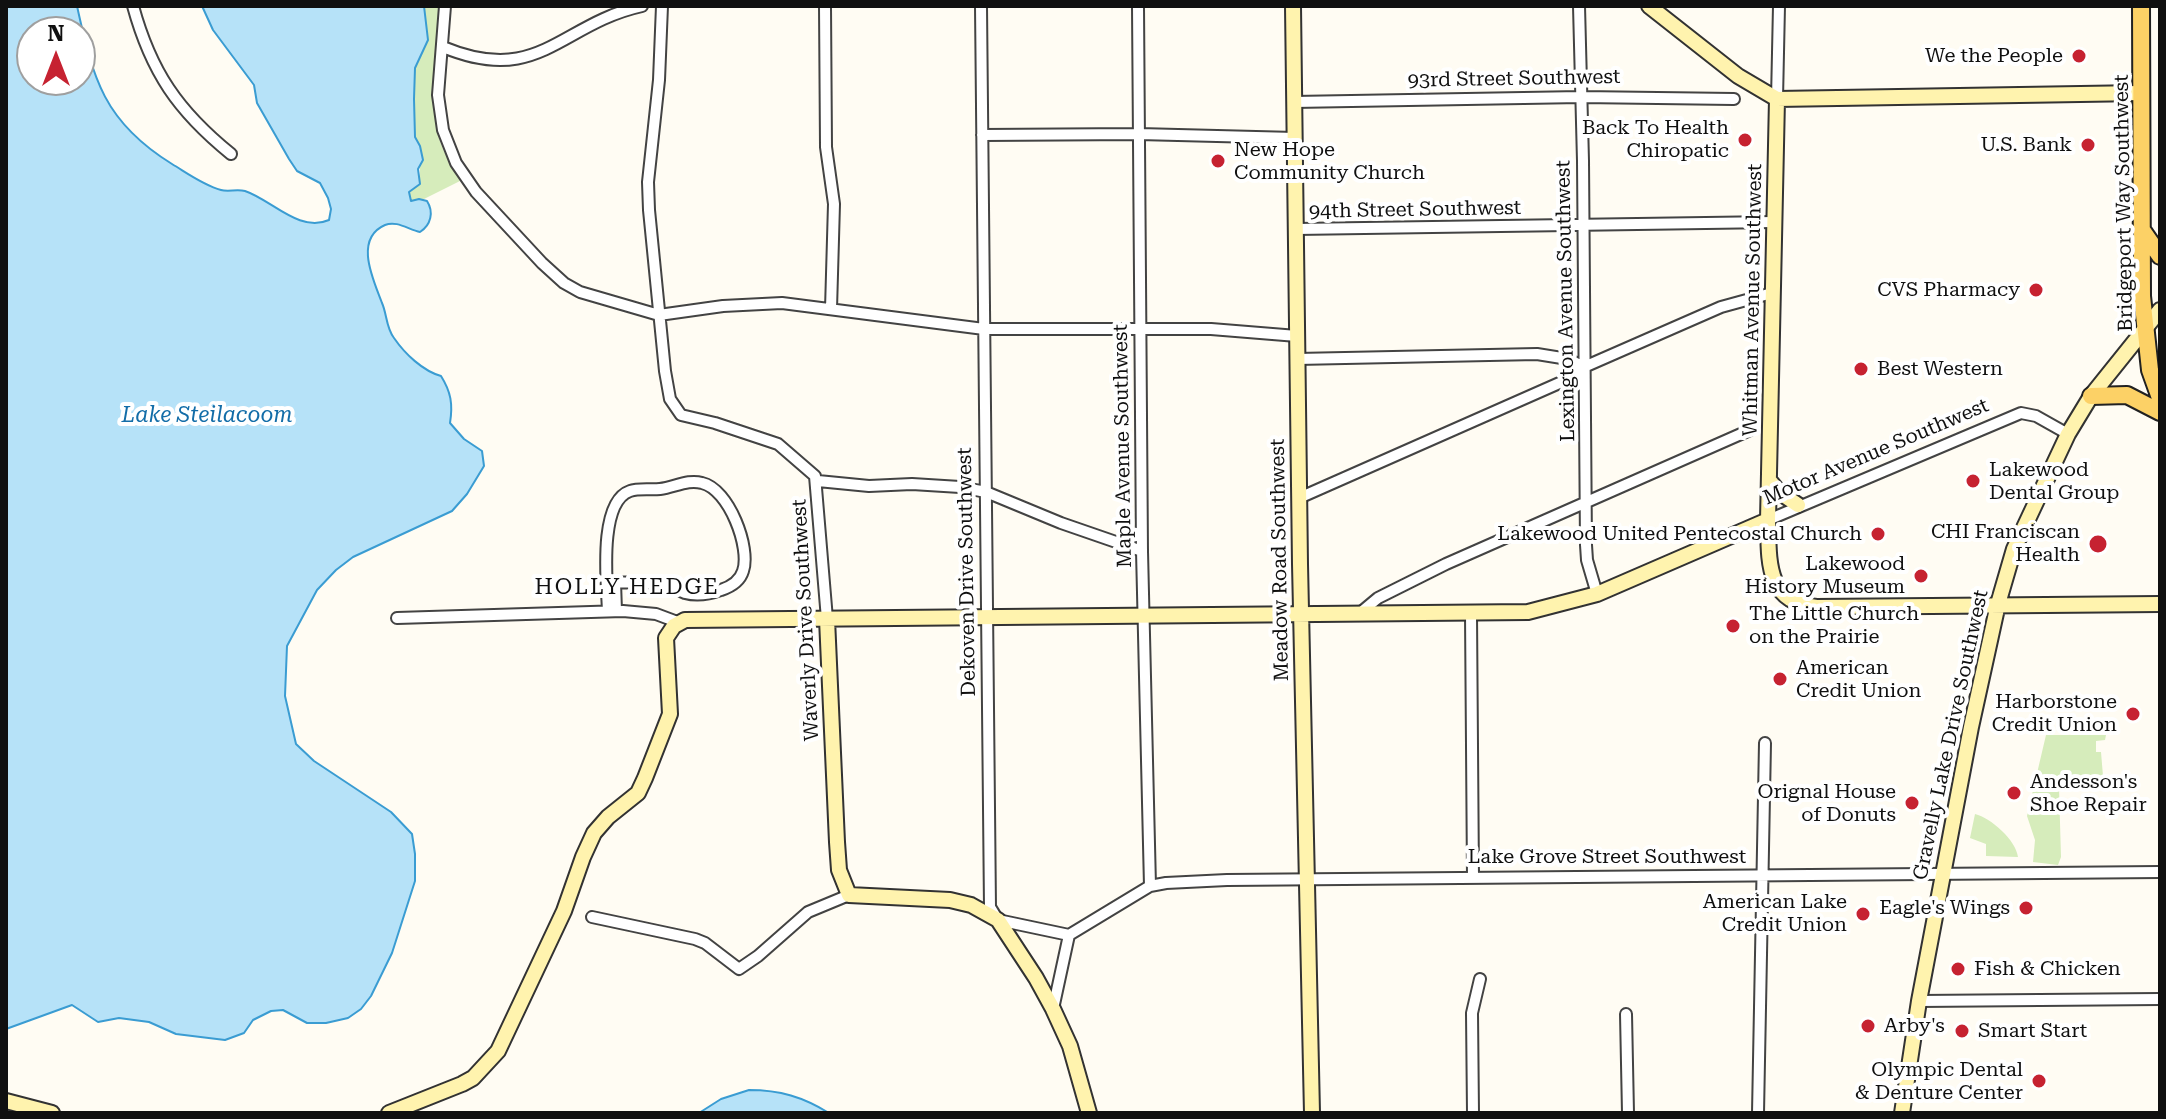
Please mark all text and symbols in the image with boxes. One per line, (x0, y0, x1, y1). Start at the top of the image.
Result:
north arrow (16, 16, 96, 96)
text: N (48, 21, 64, 46)
place label: We the People (1925, 44, 2063, 68)
marker: We the People (2070, 47, 2088, 65)
street label: 93rd Street Southwest (1408, 65, 1620, 93)
street label: Bridgeport Way Southwest (2110, 74, 2138, 332)
place label: Back To Health Chiropatic (1582, 116, 1729, 163)
marker: Back To Health Chiropatic (1736, 131, 1754, 149)
place label: U.S. Bank (1981, 133, 2072, 157)
marker: U.S. Bank (2079, 136, 2097, 154)
place label: New Hope Community Church (1234, 138, 1425, 185)
marker: New Hope Community Church (1209, 152, 1227, 170)
street label: Lexington Avenue Southwest (1552, 160, 1580, 442)
street label: Whitman Avenue Southwest (1739, 163, 1767, 437)
street label: 94th Street Southwest (1309, 196, 1521, 224)
place label: CVS Pharmacy (1877, 278, 2020, 302)
marker: CVS Pharmacy (2027, 281, 2045, 299)
street label: Maple Avenue Southwest (1109, 324, 1137, 568)
place label: Best Western (1877, 357, 2003, 381)
marker: Best Western (1852, 360, 1870, 378)
street label: Motor Avenue Southwest (1760, 394, 1992, 510)
water label: Lake Steilacoom (121, 403, 293, 429)
street label: Meadow Road Southwest (1266, 438, 1294, 682)
street label: Dekoven Drive Southwest (953, 447, 981, 697)
place label: Lakewood Dental Group (1989, 458, 2119, 505)
marker: Lakewood Dental Group (1964, 472, 1982, 490)
street label: Waverly Drive Southwest (788, 498, 824, 742)
place label: CHI Franciscan Health (1931, 520, 2080, 567)
place label: Lakewood United Pentecostal Church (1497, 522, 1862, 546)
marker: Lakewood United Pentecostal Church (1869, 525, 1887, 543)
marker: CHI Franciscan Health (2087, 533, 2109, 555)
place label: Lakewood History Museum (1745, 552, 1905, 599)
marker: Lakewood History Museum (1912, 567, 1930, 585)
district label: HOLLY HEDGE (534, 575, 720, 601)
street label: Gravelly Lake Drive Southwest (1909, 588, 1993, 882)
place label: The Little Church on the Prairie (1749, 602, 1919, 649)
marker: The Little Church on the Prairie (1724, 617, 1742, 635)
place label: American Credit Union (1796, 656, 1921, 703)
marker: American Credit Union (1771, 670, 1789, 688)
place label: Harborstone Credit Union (1992, 690, 2117, 737)
marker: Harborstone Credit Union (2124, 705, 2142, 723)
place label: Andesson's Shoe Repair (2030, 770, 2147, 817)
place label: Orignal House of Donuts (1758, 780, 1896, 827)
marker: Andesson's Shoe Repair (2005, 784, 2023, 802)
marker: Orignal House of Donuts (1903, 794, 1921, 812)
street label: Lake Grove Street Southwest (1468, 845, 1746, 869)
place label: American Lake Credit Union (1703, 890, 1847, 937)
place label: Eagle's Wings (1879, 896, 2010, 920)
marker: Eagle's Wings (2017, 899, 2035, 917)
marker: American Lake Credit Union (1854, 905, 1872, 923)
place label: Fish & Chicken (1974, 957, 2121, 981)
marker: Fish & Chicken (1949, 960, 1967, 978)
place label: Arby's (1884, 1014, 1945, 1038)
marker: Arby's (1859, 1017, 1877, 1035)
place label: Smart Start (1978, 1019, 2087, 1043)
marker: Smart Start (1953, 1022, 1971, 1040)
place label: Olympic Dental & Denture Center (1855, 1058, 2023, 1105)
marker: Olympic Dental & Denture Center (2030, 1072, 2048, 1090)

